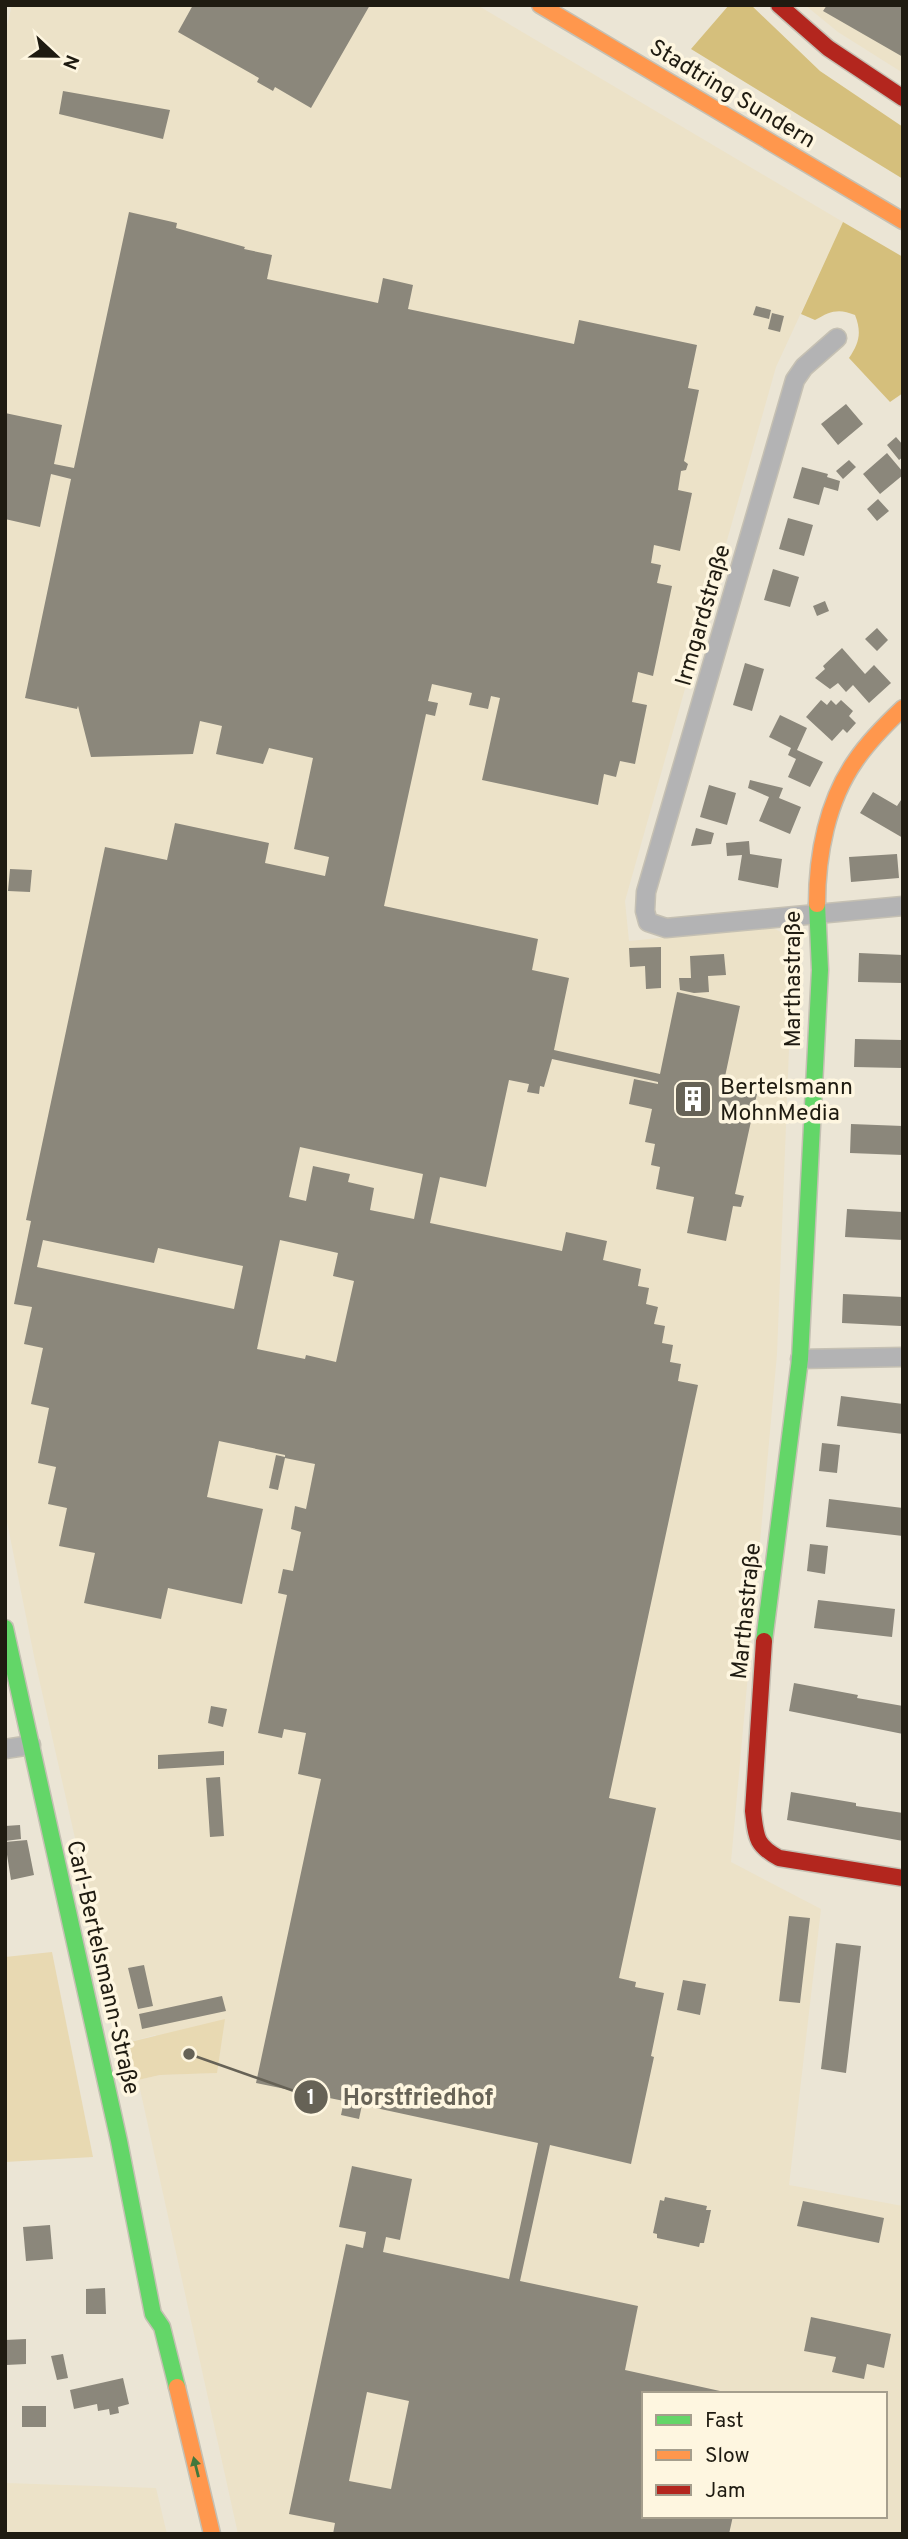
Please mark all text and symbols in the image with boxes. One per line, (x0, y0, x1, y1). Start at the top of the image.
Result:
north arrow (21, 21, 91, 91)
street label: Stadtring Sundern (643, 34, 820, 156)
text: N (56, 51, 84, 72)
street label: Irmgardstraße (670, 542, 738, 690)
street label: Marthastraße (780, 911, 809, 1047)
place label: Bertelsmann MohnMedia (720, 1074, 853, 1129)
building icon: Bertelsmann MohnMedia (672, 1078, 714, 1120)
street label: Marthastraße (726, 1542, 769, 1681)
street label: Carl-Bertelsmann-Straße (58, 1838, 145, 2097)
callout: Horstfriedhof (294, 2074, 507, 2119)
text: Horstfriedhof (343, 2084, 494, 2114)
text: 1 (307, 2085, 315, 2112)
legend (642, 2392, 887, 2518)
text: Fast (705, 2408, 744, 2435)
text: Slow (705, 2443, 750, 2470)
one-way arrow (190, 2456, 201, 2478)
text: Jam (705, 2478, 746, 2505)

